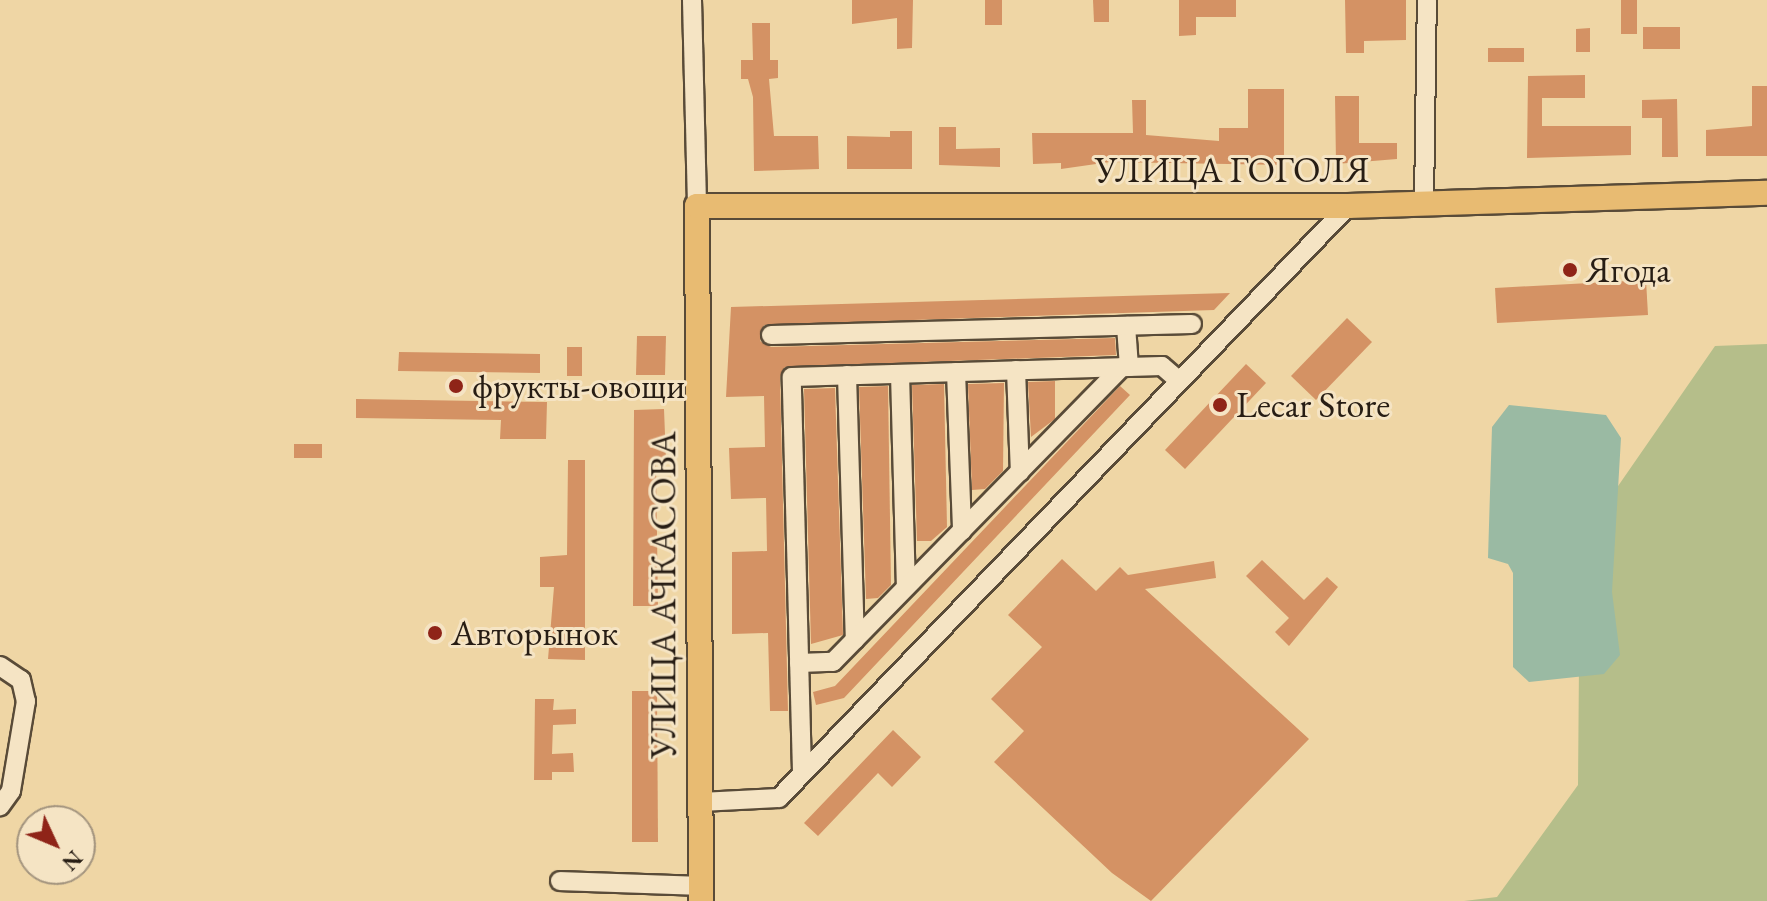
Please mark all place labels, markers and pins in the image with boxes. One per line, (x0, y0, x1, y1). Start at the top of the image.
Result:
place label: Ягода (1586, 248, 1671, 292)
marker: Ягода (1561, 261, 1579, 279)
place label: фрукты-овощи (472, 364, 685, 408)
marker: фрукты-овощи (447, 377, 465, 395)
place label: Lecar Store (1236, 383, 1390, 427)
marker: Lecar Store (1211, 396, 1229, 414)
place label: Авторынок (451, 611, 618, 655)
marker: Авторынок (426, 624, 444, 642)

